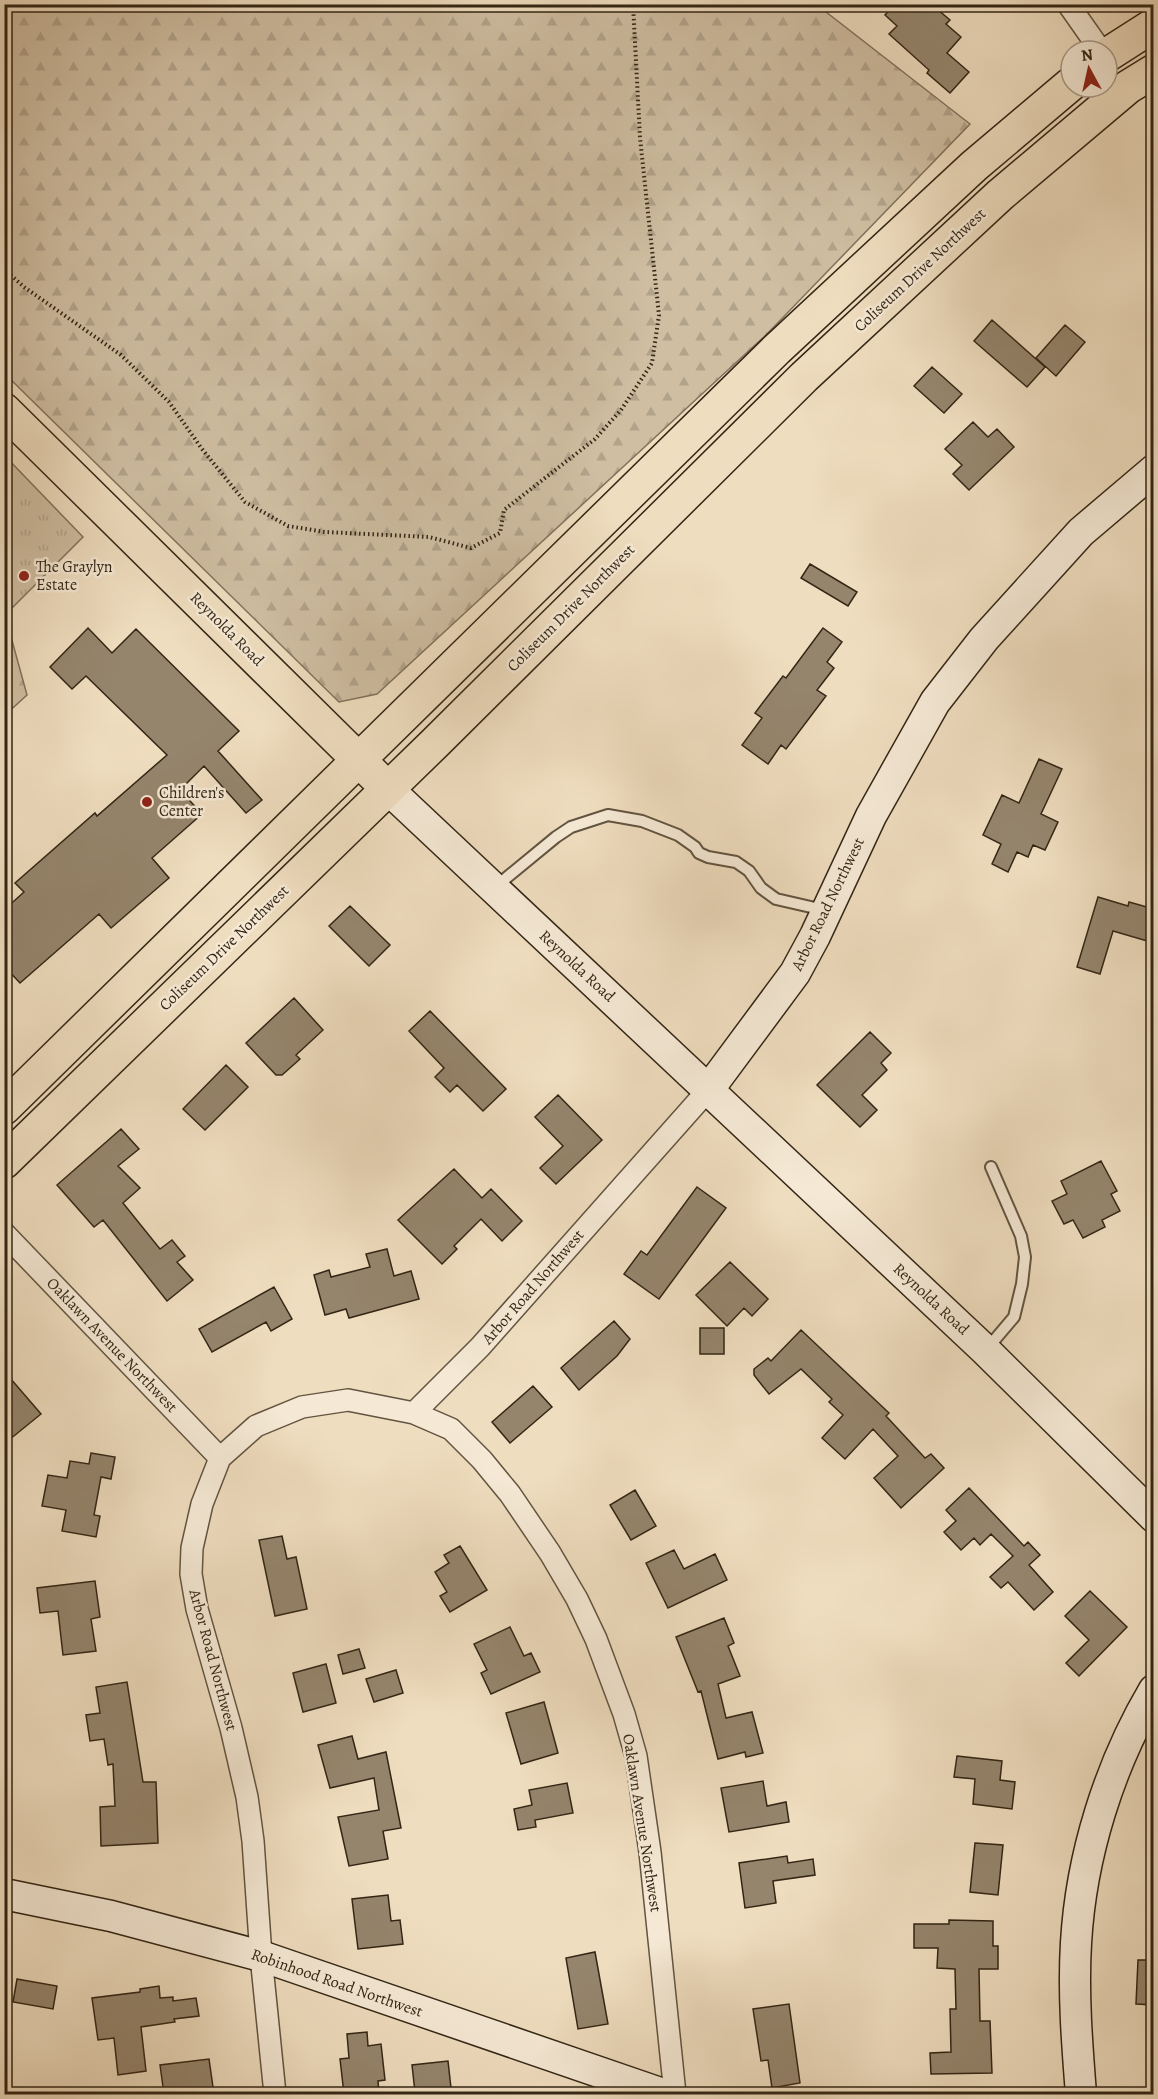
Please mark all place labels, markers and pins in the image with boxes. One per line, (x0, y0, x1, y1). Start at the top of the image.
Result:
place label: The Graylyn Estate (36, 556, 113, 596)
marker: The Graylyn Estate (17, 569, 31, 583)
place label: Children's Center (159, 782, 224, 822)
marker: Children's Center (140, 795, 154, 809)

